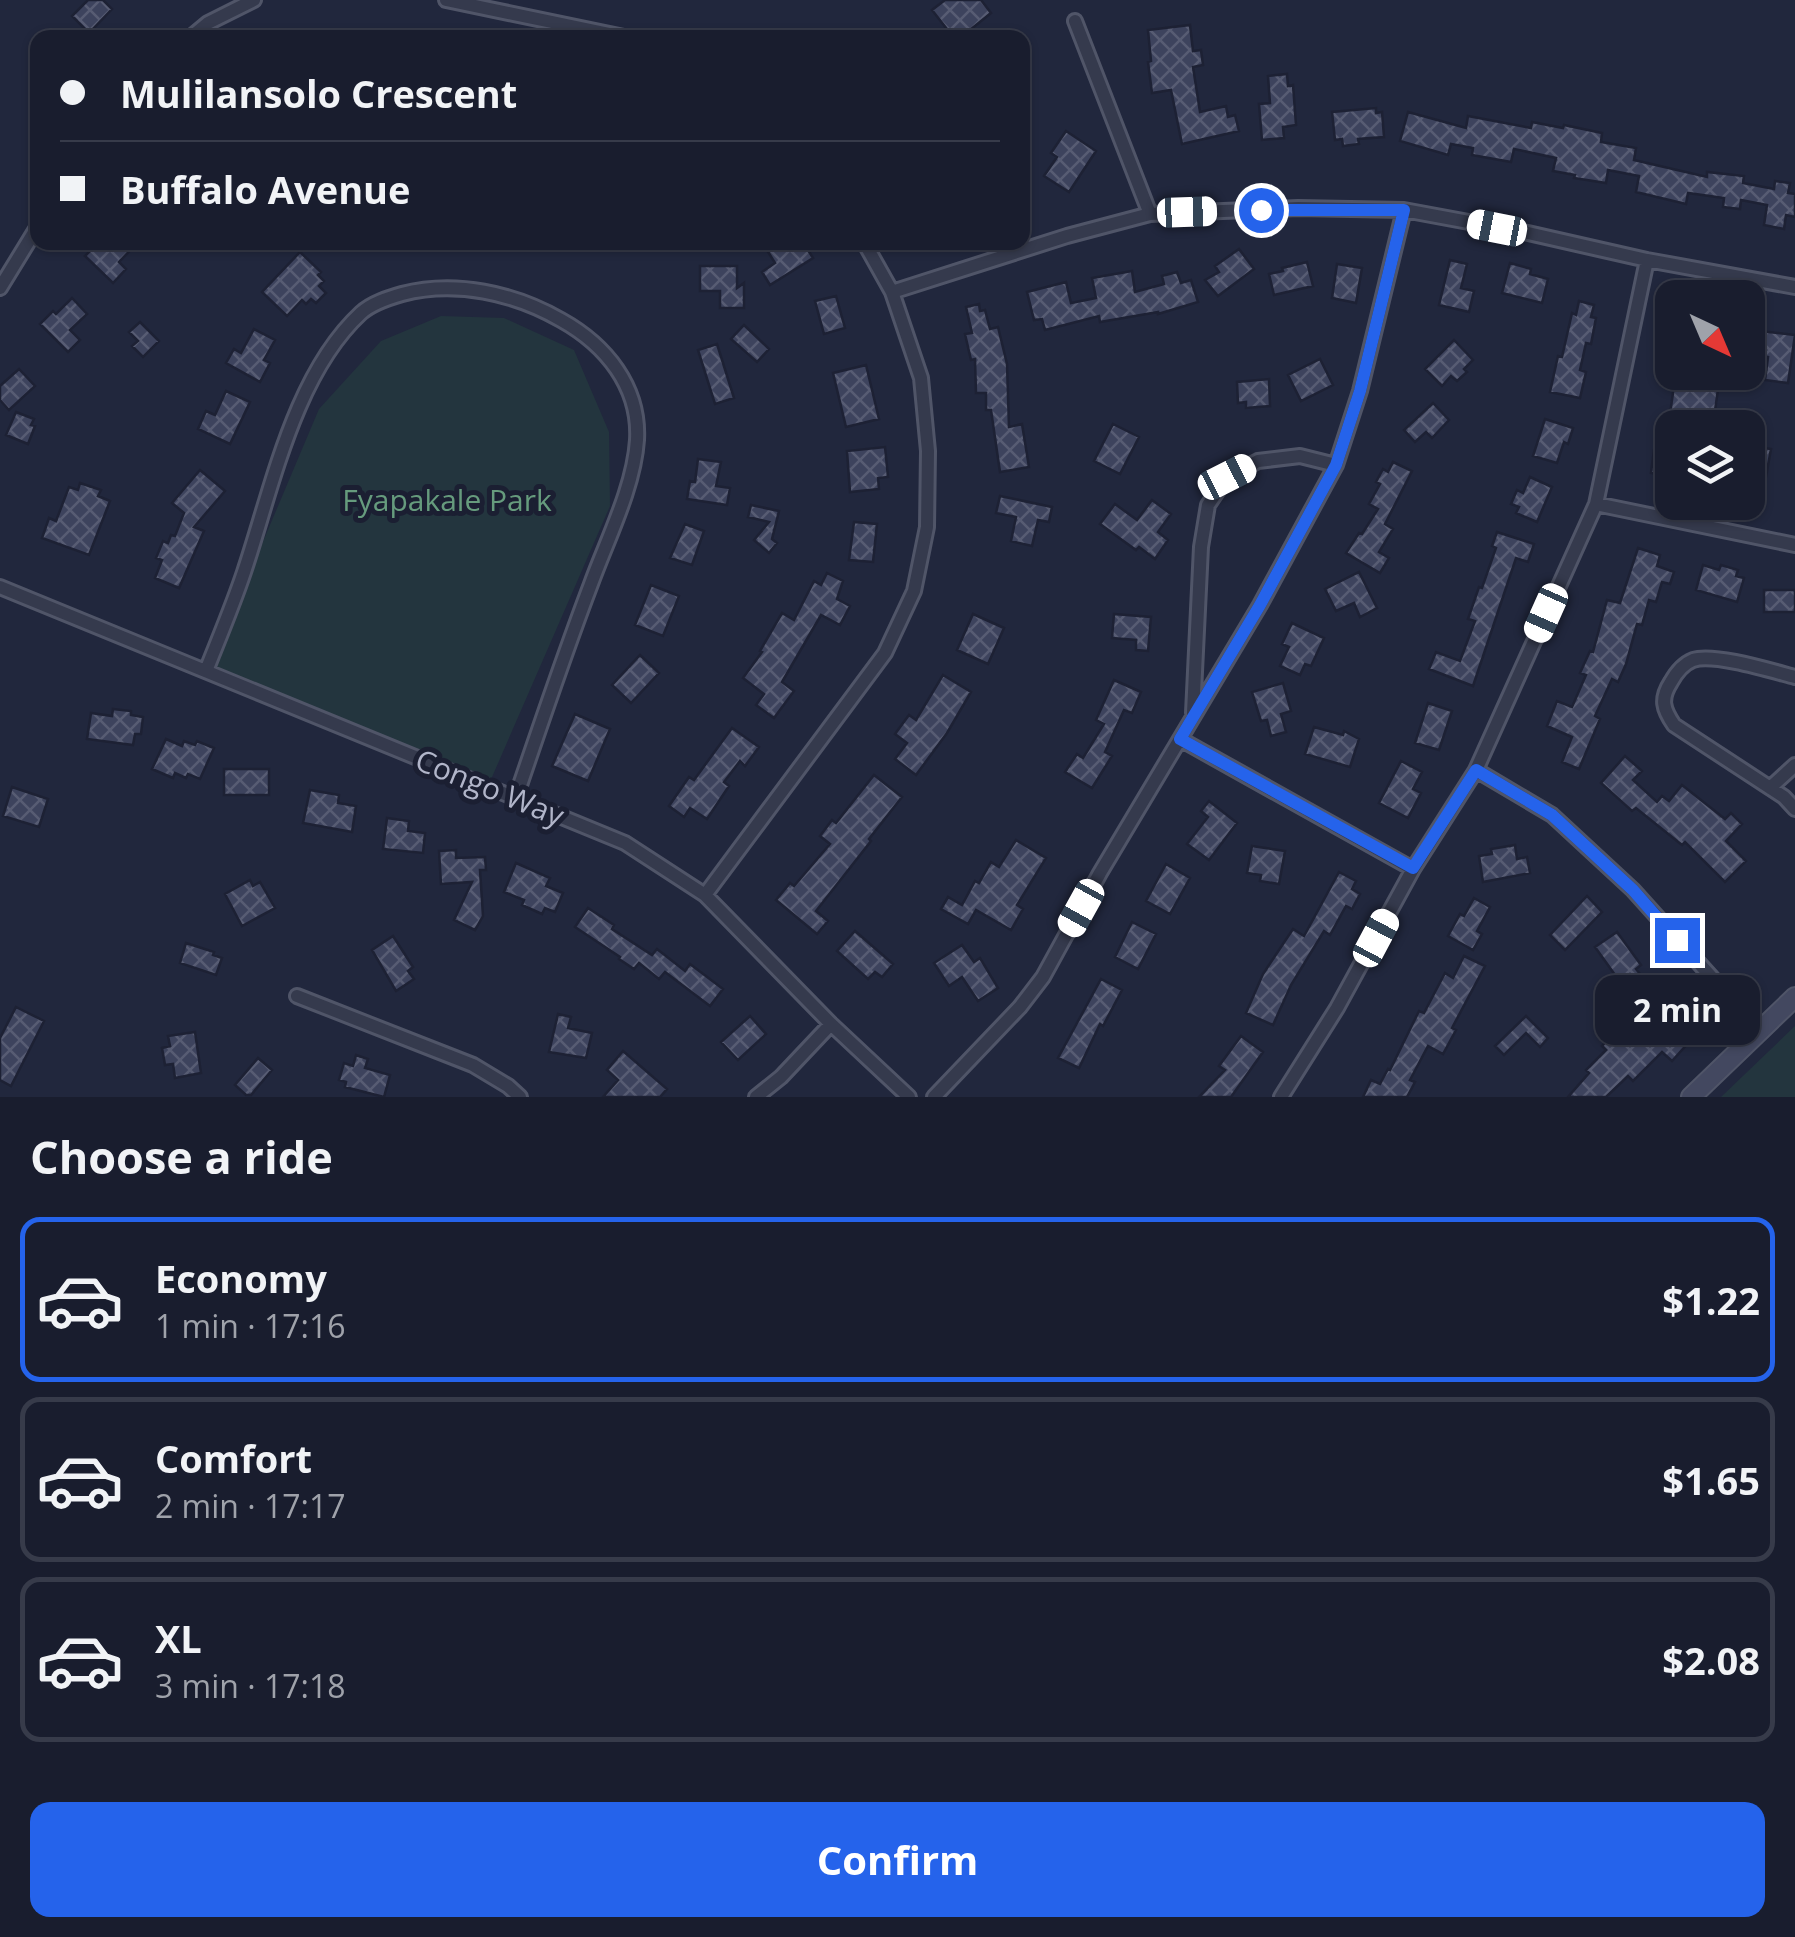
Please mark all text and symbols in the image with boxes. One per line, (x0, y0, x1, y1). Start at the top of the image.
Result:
text: Mulilansolo Crescent (120, 67, 517, 119)
text: Buffalo Avenue (120, 163, 411, 215)
route start (1239, 188, 1284, 233)
car (1156, 196, 1218, 228)
car (1465, 208, 1529, 248)
north arrow (1655, 280, 1765, 390)
map controls (1655, 280, 1765, 520)
button: layers (1655, 410, 1765, 520)
car (1193, 450, 1261, 504)
park label: Fyapakale Park (342, 479, 552, 520)
car (1520, 579, 1572, 647)
street label: Congo Way (410, 739, 571, 836)
car (1053, 874, 1109, 942)
car (1349, 904, 1403, 972)
route end (1655, 918, 1700, 963)
callout: 2 min (1594, 975, 1760, 1045)
text: 2 min (1633, 988, 1722, 1031)
text: Choose a ride (30, 1126, 333, 1187)
text: Economy (155, 1252, 327, 1304)
icon: car (35, 1255, 125, 1345)
text: $1.22 (1662, 1274, 1760, 1326)
text: 1 min · 17:16 (155, 1304, 346, 1347)
text: Comfort (155, 1432, 312, 1484)
icon: car (35, 1435, 125, 1525)
text: $1.65 (1662, 1454, 1760, 1506)
text: 2 min · 17:17 (155, 1484, 346, 1527)
text: XL (155, 1612, 202, 1664)
icon: car (35, 1615, 125, 1705)
text: $2.08 (1662, 1634, 1760, 1686)
text: 3 min · 17:18 (155, 1664, 346, 1707)
button: Confirm (30, 1802, 1765, 1917)

